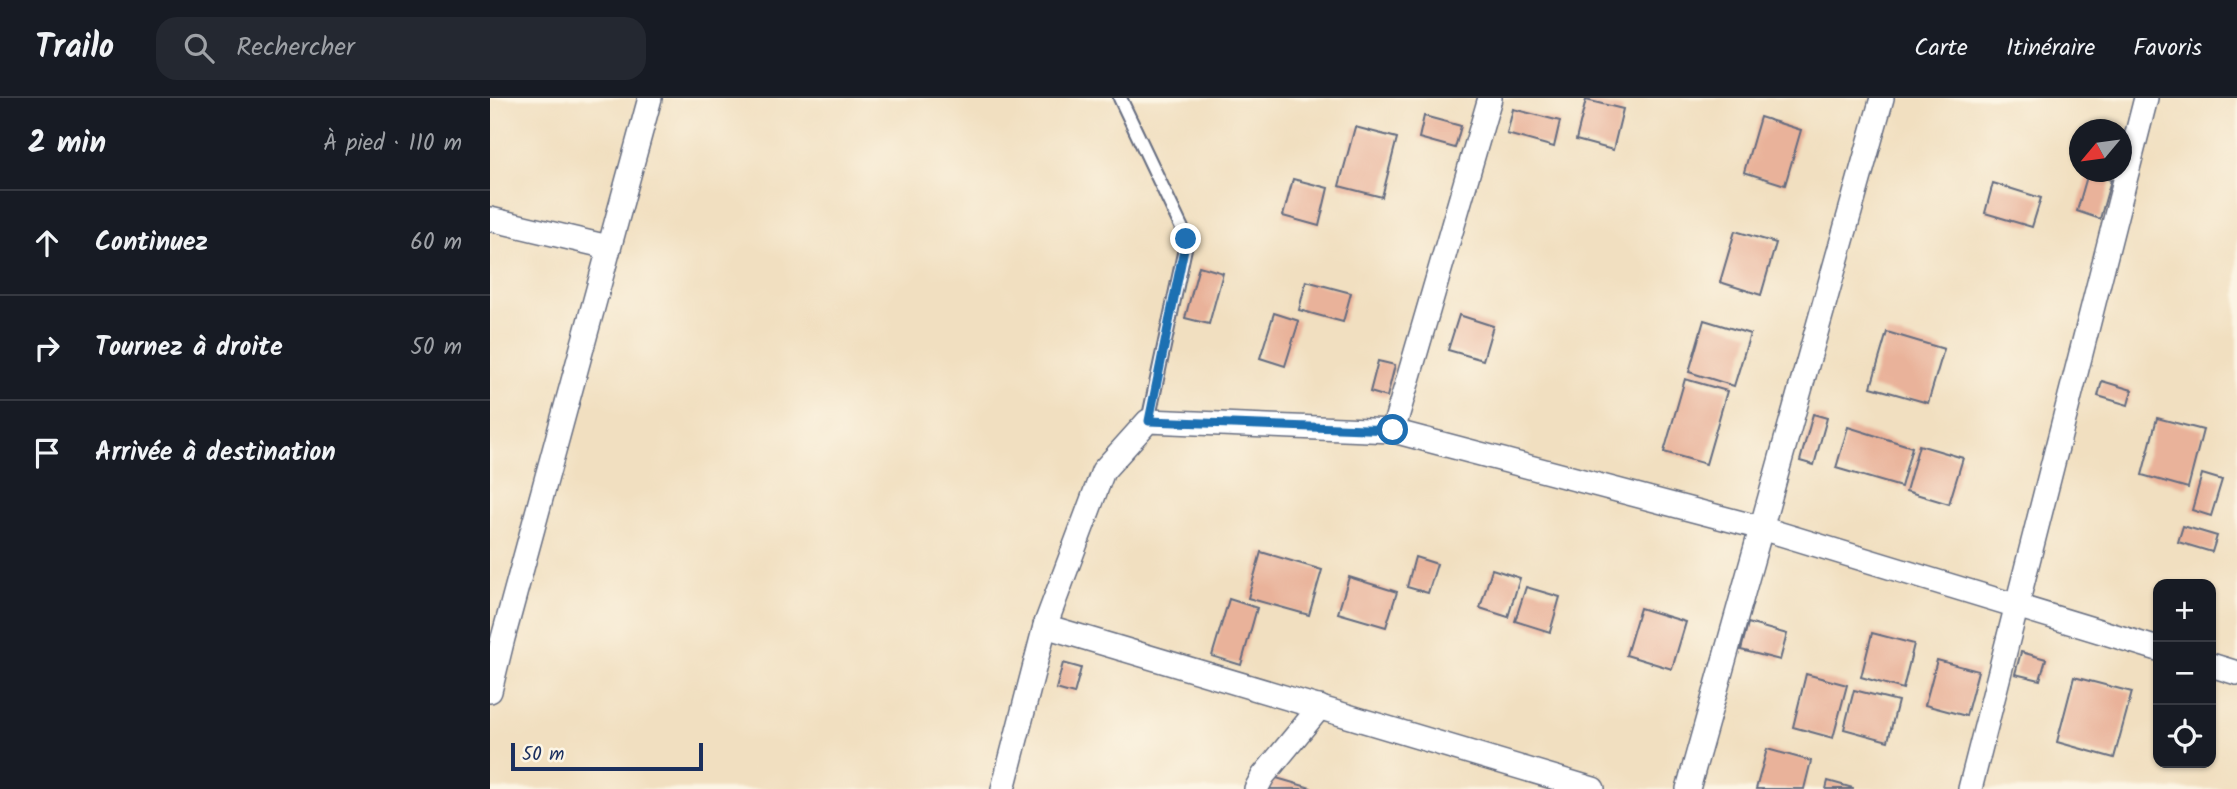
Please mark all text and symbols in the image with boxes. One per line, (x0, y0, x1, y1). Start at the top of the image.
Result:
search box (156, 17, 646, 80)
text: Trailo (35, 22, 114, 75)
text: Rechercher (236, 27, 355, 69)
icon: search (180, 29, 218, 67)
text: Carte (1914, 29, 1968, 68)
text: Itinéraire (2006, 29, 2095, 68)
text: Favoris (2133, 29, 2202, 68)
north arrow (2069, 119, 2132, 182)
text: 2 min (28, 120, 106, 168)
text: À pied · 110 m (323, 126, 462, 162)
text: Continuez (95, 222, 208, 264)
route end (1170, 223, 1201, 254)
icon: ahead (28, 224, 66, 262)
text: 60 m (410, 225, 462, 261)
text: Tournez à droite (95, 327, 283, 369)
icon: right (28, 329, 66, 367)
text: 50 m (411, 330, 462, 366)
route start (1377, 414, 1408, 445)
text: Arrivée à destination (95, 432, 336, 474)
icon: arrive (28, 434, 66, 472)
map controls (2153, 579, 2216, 768)
button: + (2153, 579, 2216, 642)
button: − (2153, 642, 2216, 705)
button: locate (2153, 705, 2216, 768)
scale bar (511, 740, 704, 772)
text: 50 m (522, 740, 564, 770)

